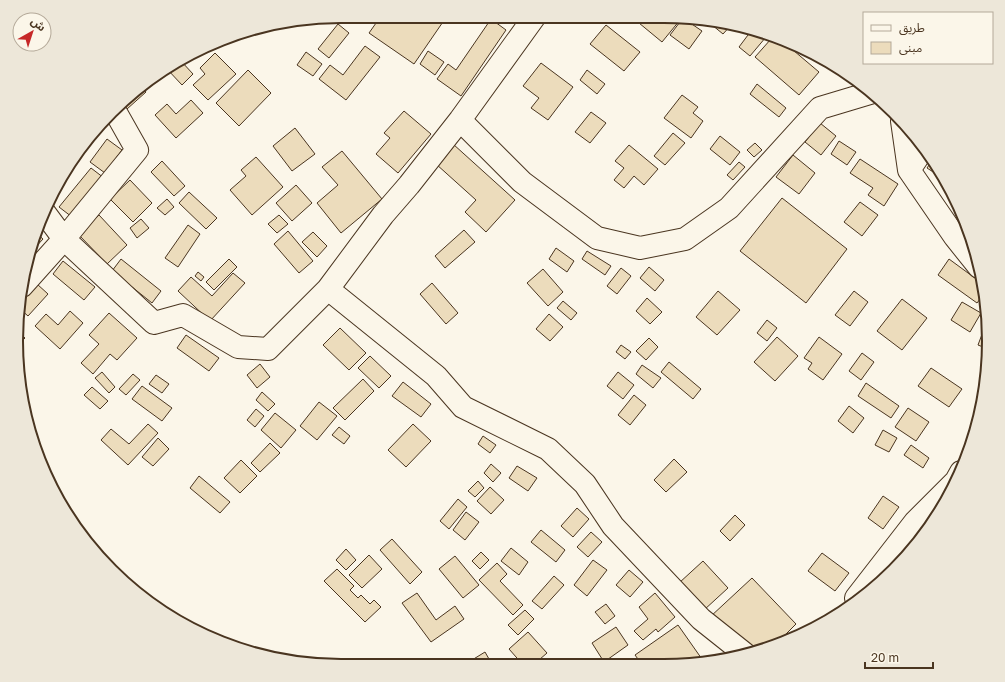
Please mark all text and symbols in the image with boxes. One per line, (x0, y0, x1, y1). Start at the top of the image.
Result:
north arrow (12, 12, 52, 52)
legend (863, 12, 993, 64)
text: ش (28, 14, 49, 34)
text: طريق (899, 20, 925, 36)
text: مبنى (899, 40, 922, 55)
scale bar (865, 644, 933, 670)
text: 20 m (871, 650, 899, 665)

